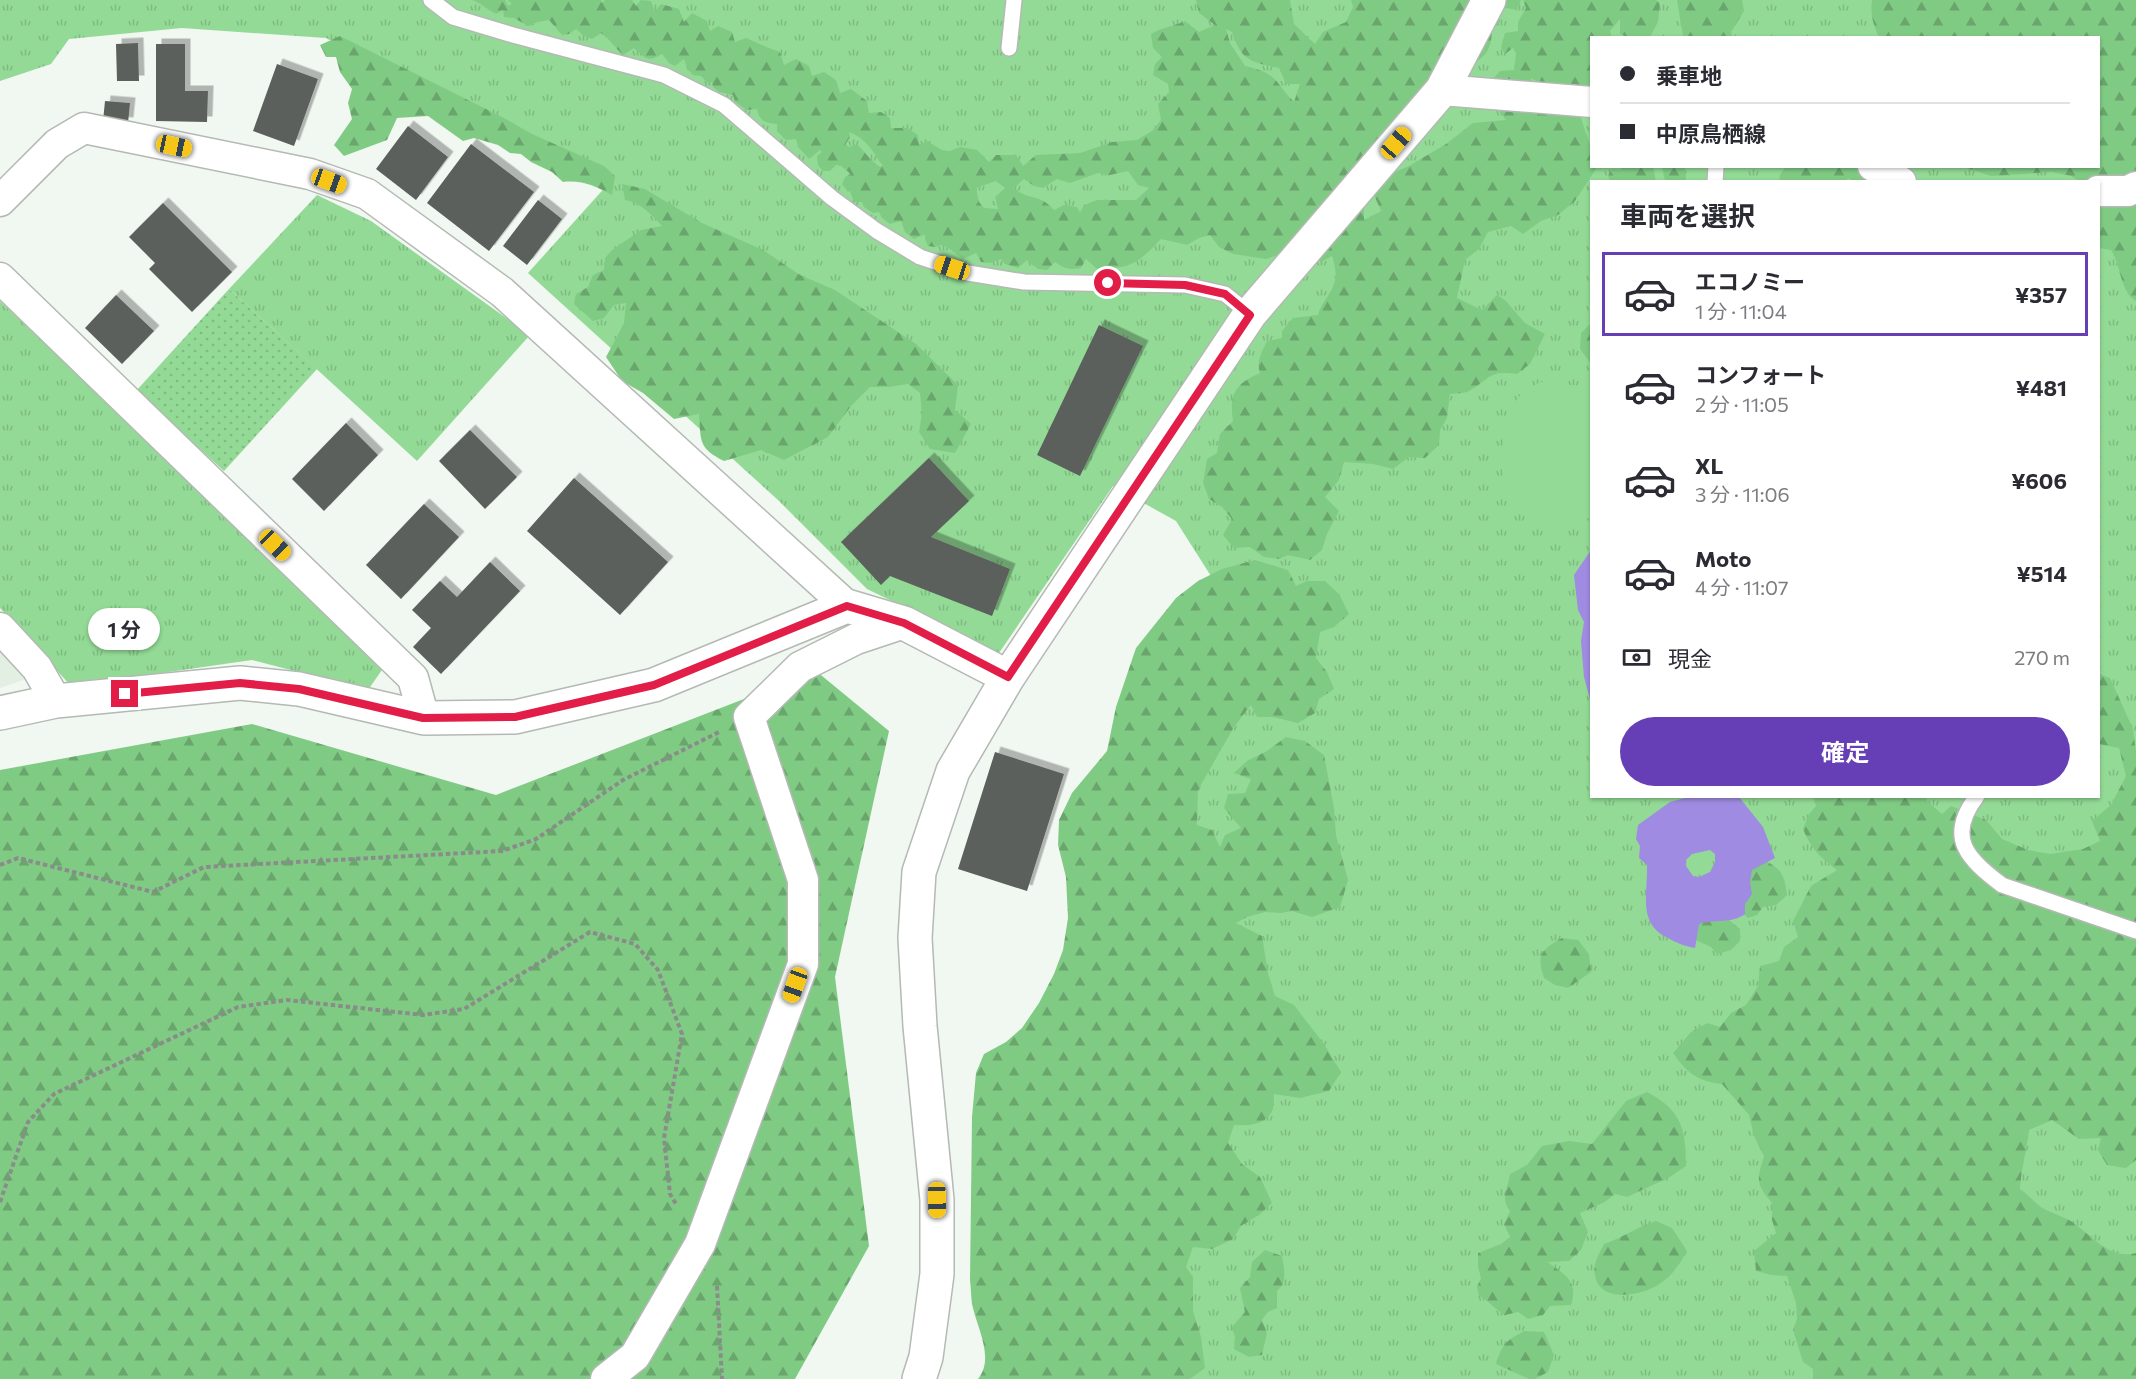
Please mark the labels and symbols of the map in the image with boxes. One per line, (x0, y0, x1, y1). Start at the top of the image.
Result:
car (1377, 124, 1415, 162)
car (155, 133, 193, 159)
car (309, 166, 349, 196)
car (932, 254, 972, 282)
route start (1094, 269, 1121, 296)
car (256, 526, 294, 564)
callout: 1 分 (89, 607, 161, 649)
route end (111, 680, 138, 707)
car (780, 965, 810, 1005)
car (928, 1182, 946, 1218)

